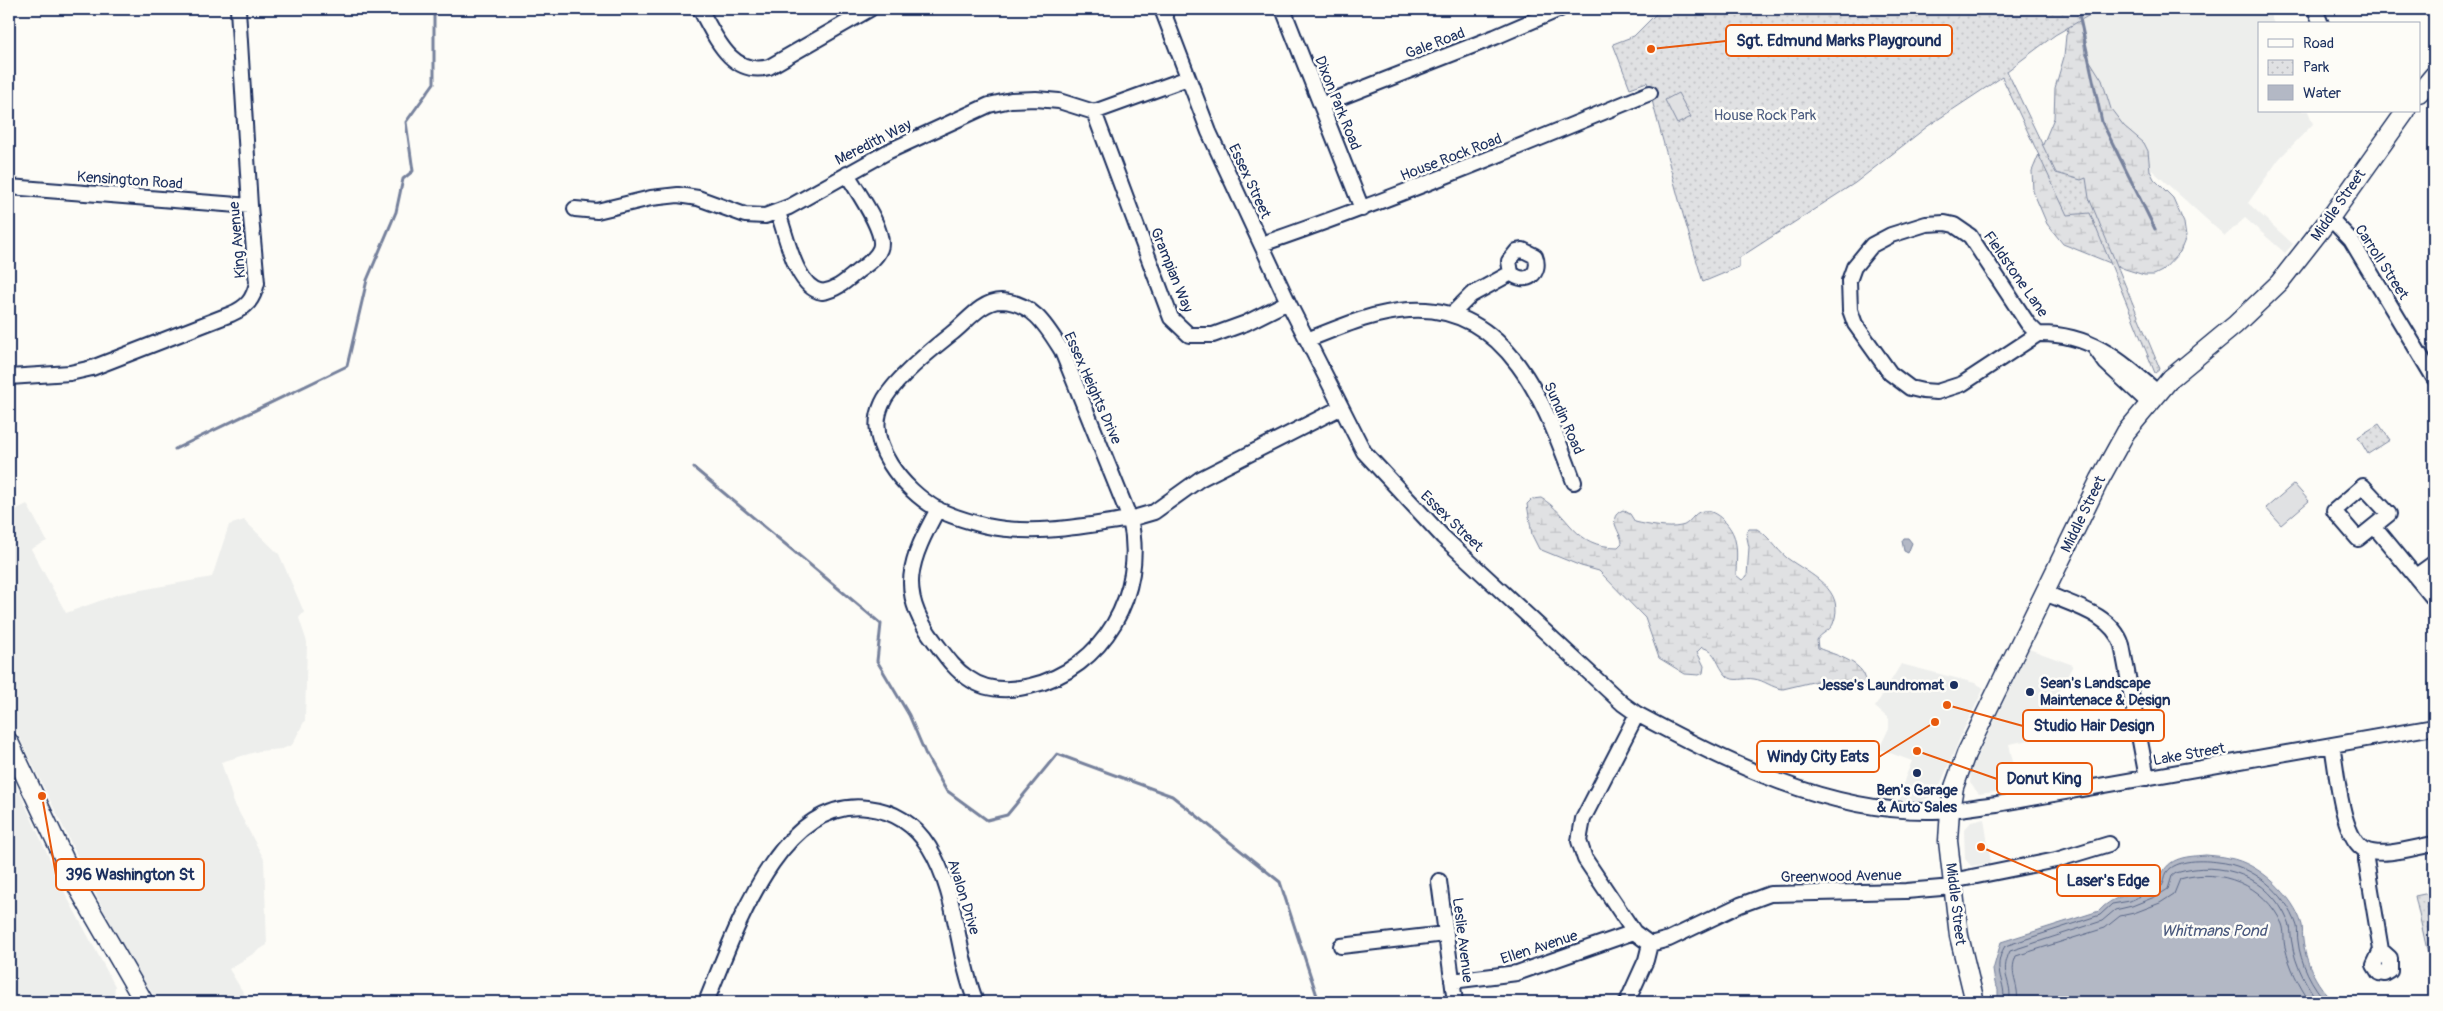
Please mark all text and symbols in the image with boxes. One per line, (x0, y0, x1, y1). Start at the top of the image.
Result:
legend (2258, 22, 2420, 112)
street label: Gale Road (1403, 23, 1468, 63)
callout: Sgt. Edmund Marks Playground (1726, 25, 1952, 56)
text: Sgt. Edmund Marks Playground (1736, 31, 1942, 51)
text: Road (2303, 34, 2334, 53)
street label: Dixon Park Road (1310, 53, 1365, 153)
text: Park (2303, 58, 2330, 77)
text: Water (2303, 84, 2342, 103)
park label: House Rock Park (1714, 106, 1817, 125)
street label: Meredith Way (832, 115, 915, 170)
street label: House Rock Road (1398, 129, 1505, 186)
street label: Essex Street (1224, 141, 1275, 222)
street label: Middle Street (2307, 165, 2371, 245)
street label: Kensington Road (76, 167, 184, 194)
street label: King Avenue (225, 200, 250, 279)
street label: Carroll Street (2350, 221, 2413, 304)
street label: Grampian Way (1146, 225, 1197, 316)
street label: Fieldstone Lane (1979, 228, 2053, 321)
street label: Essex Heights Drive (1059, 329, 1126, 448)
street label: Sundin Road (1539, 379, 1588, 457)
street label: Middle Street (2057, 472, 2111, 556)
street label: Essex Street (1416, 487, 1488, 557)
place label: Sean's Landscape Maintenace & Design (2040, 674, 2171, 710)
place label: Jesse's Laundromat (1819, 676, 1945, 695)
marker: Jesse's Laundromat (1948, 679, 1960, 691)
marker: Sean's Landscape Maintenace & Design (2024, 686, 2036, 698)
callout: Studio Hair Design (2023, 710, 2164, 741)
text: Studio Hair Design (2033, 716, 2155, 736)
street label: Lake Street (2151, 739, 2228, 770)
callout: Windy City Eats (1757, 741, 1879, 772)
text: Windy City Eats (1767, 747, 1870, 767)
callout: Donut King (1997, 763, 2092, 794)
marker: Ben's Garage & Auto Sales (1911, 767, 1923, 779)
text: Donut King (2007, 769, 2081, 789)
place label: Ben's Garage & Auto Sales (1876, 781, 1958, 817)
street label: Avalon Drive (943, 857, 984, 938)
callout: 396 Washington St (56, 859, 204, 890)
street label: Middle Street (1941, 862, 1970, 947)
text: 396 Washington St (66, 865, 195, 885)
callout: Laser's Edge (2057, 865, 2160, 896)
street label: Greenwood Avenue (1780, 866, 1902, 887)
text: Laser's Edge (2067, 871, 2151, 891)
street label: Leslie Avenue (1448, 896, 1477, 984)
water label: Whitmans Pond (2161, 921, 2269, 941)
street label: Ellen Avenue (1498, 926, 1581, 969)

